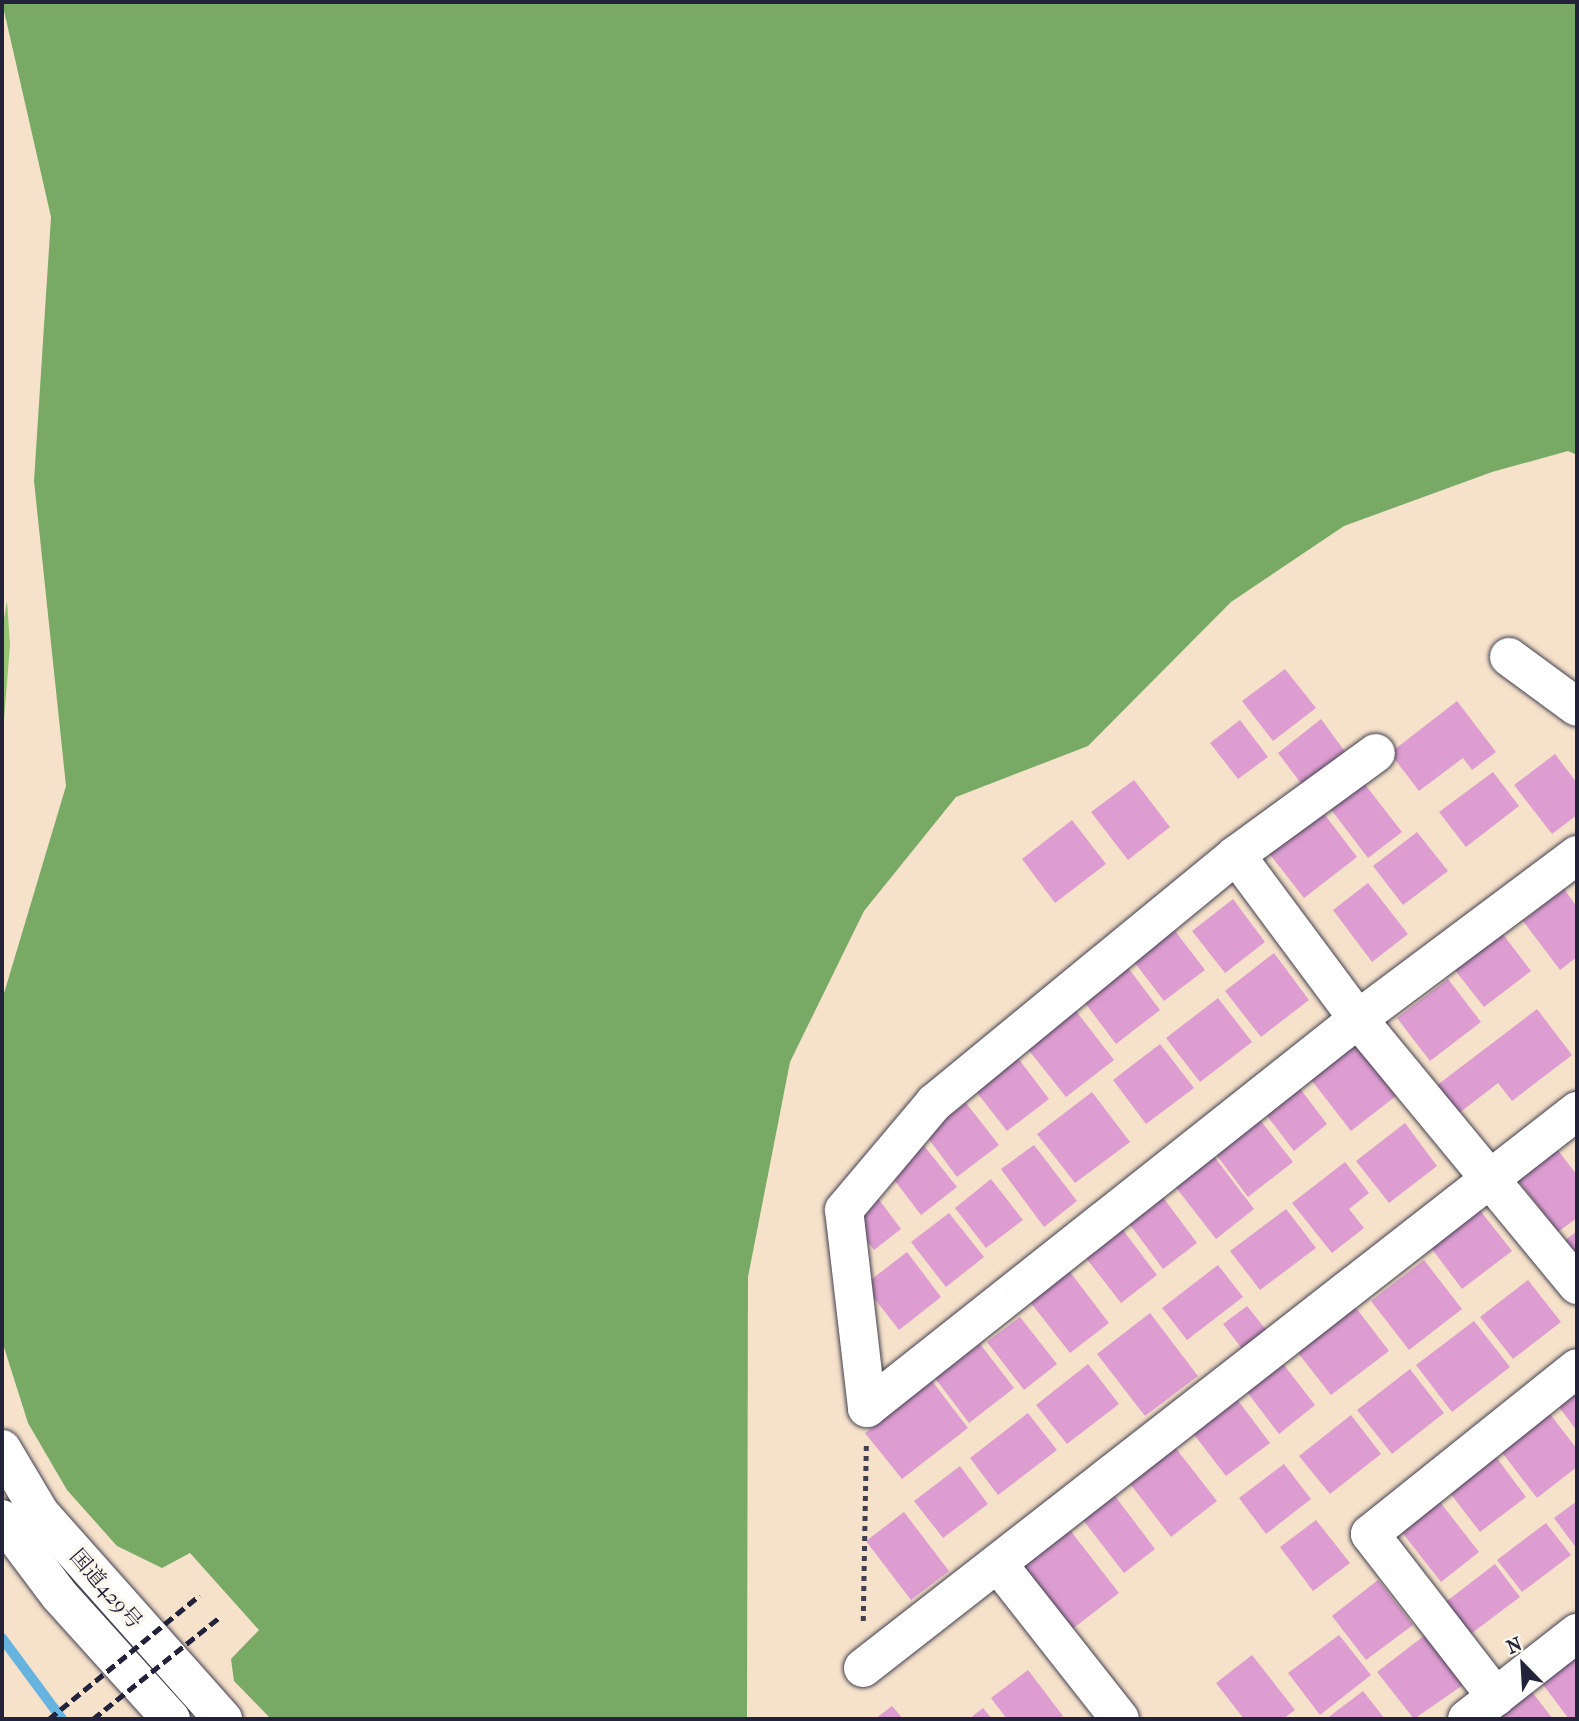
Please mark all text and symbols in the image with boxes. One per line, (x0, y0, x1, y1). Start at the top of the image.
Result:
street label: 国道429号 (65, 1544, 147, 1634)
north arrow (1488, 1630, 1558, 1700)
text: N (1503, 1633, 1526, 1659)

